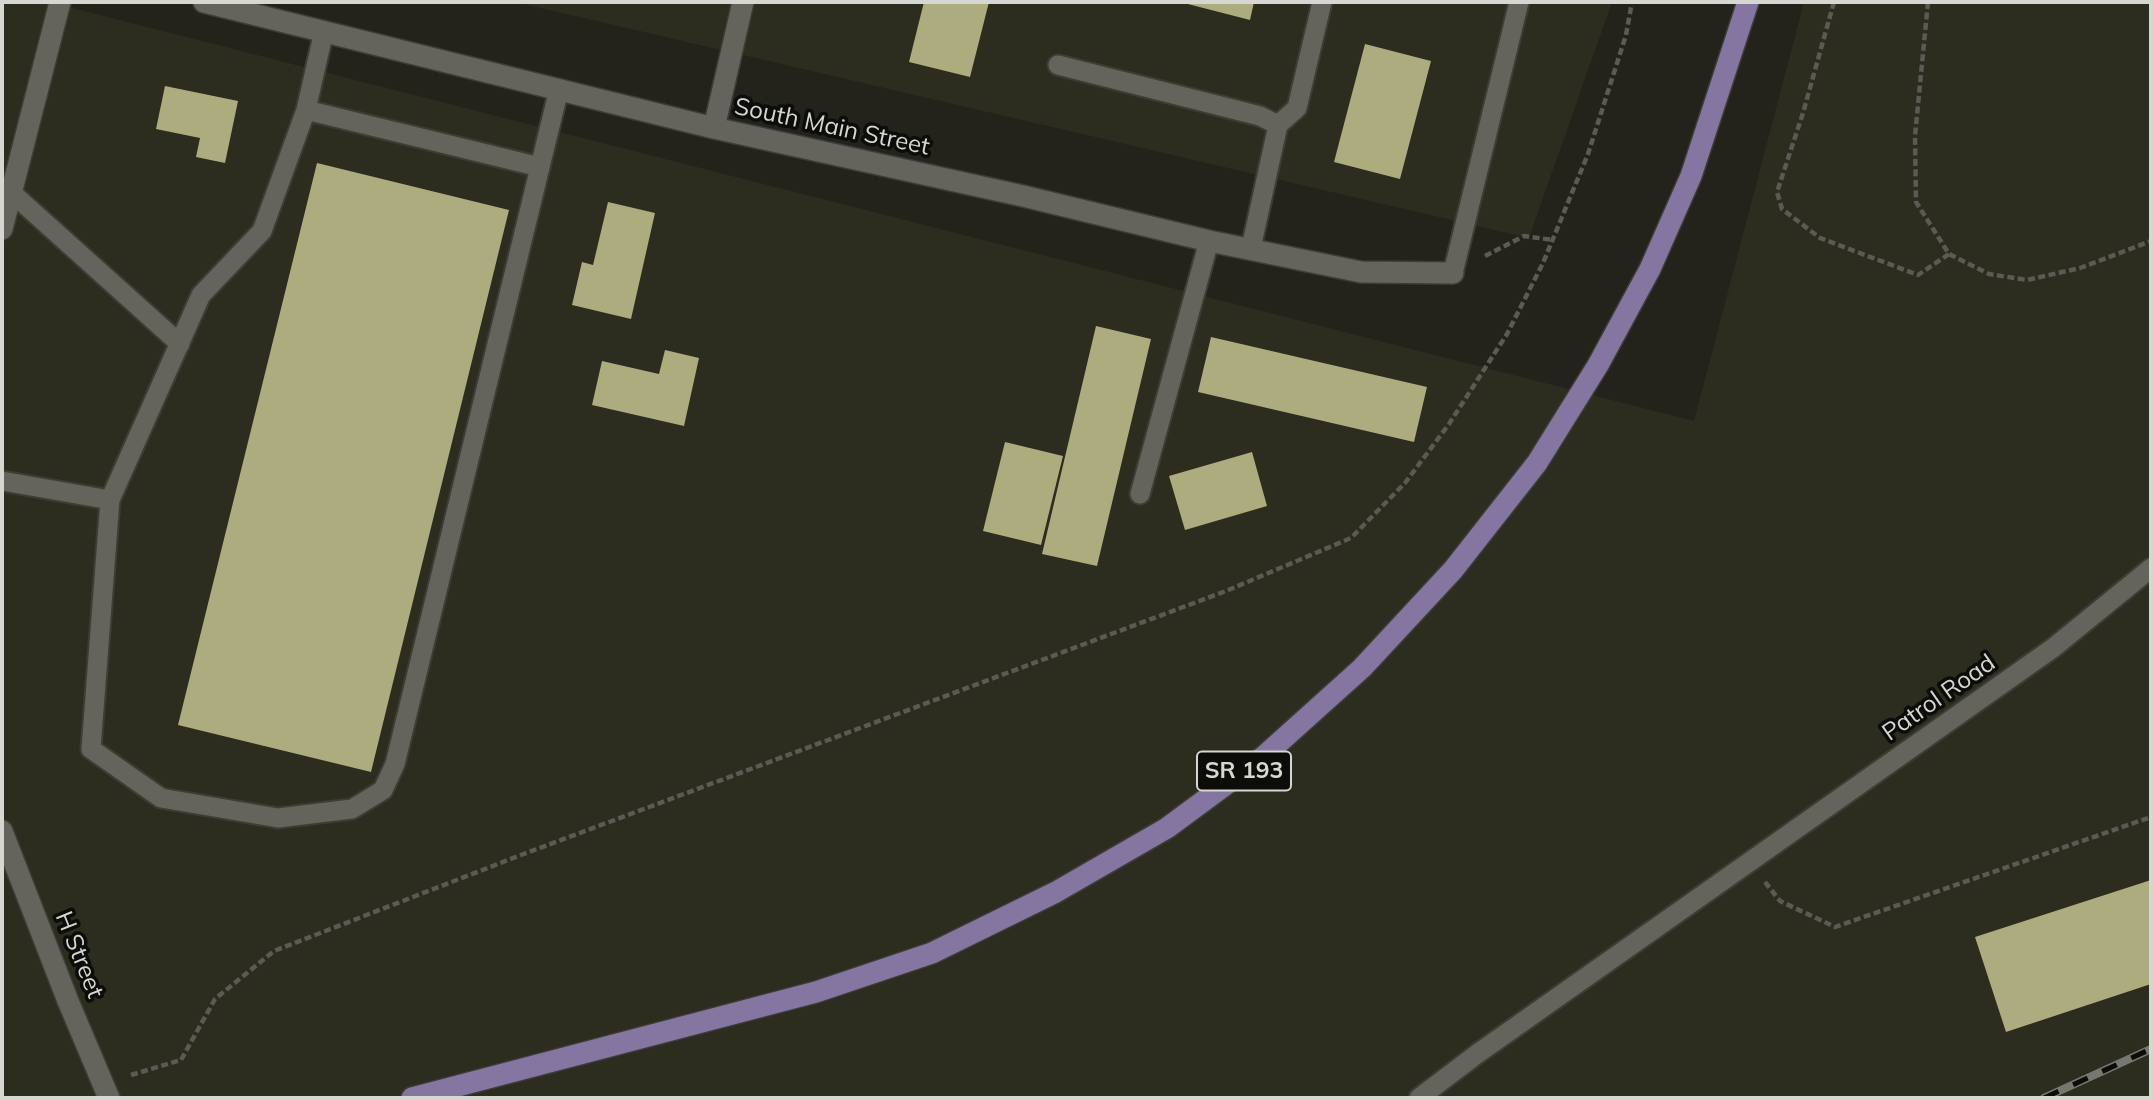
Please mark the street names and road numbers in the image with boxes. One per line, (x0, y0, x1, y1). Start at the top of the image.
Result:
street label: South Main Street (732, 92, 932, 162)
street label: Patrol Road (1877, 649, 2001, 747)
road number: SR 193 (1197, 751, 1291, 790)
street label: H Street (49, 907, 109, 1003)

